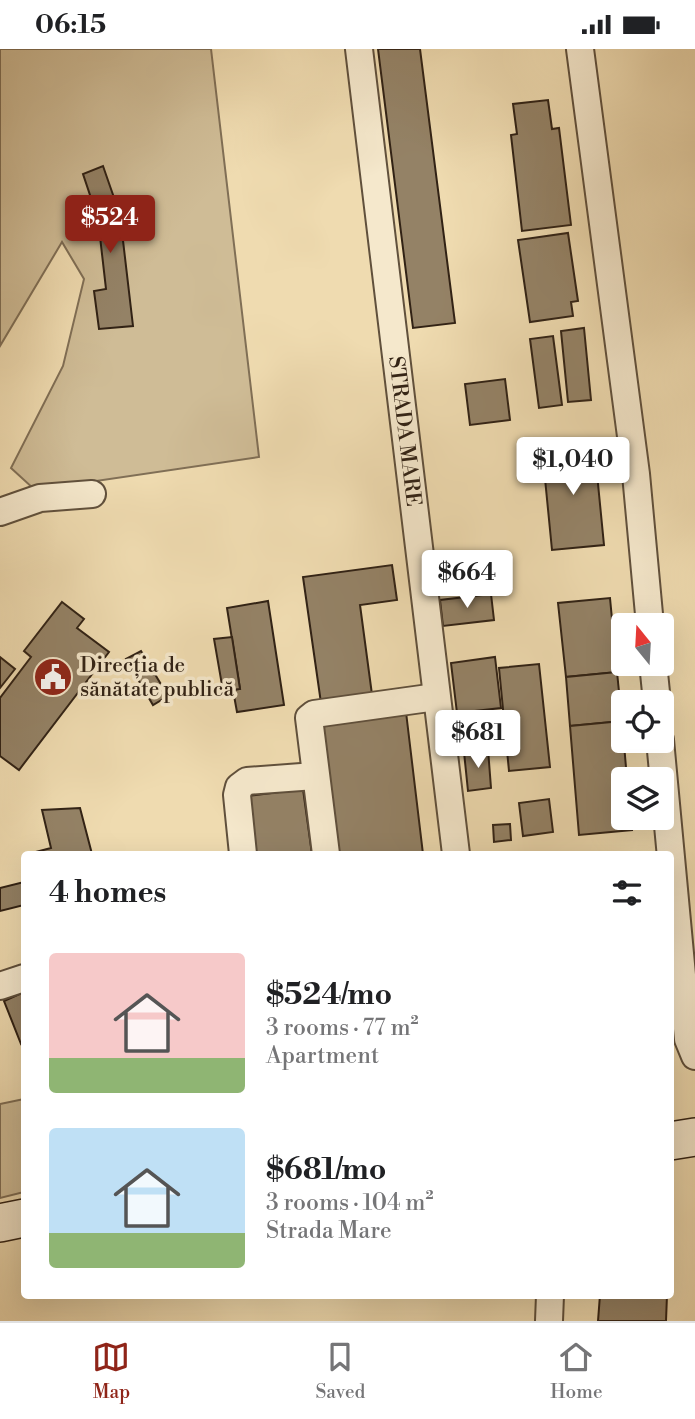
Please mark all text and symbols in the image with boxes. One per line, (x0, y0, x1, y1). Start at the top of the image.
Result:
text: 06:15 (35, 9, 106, 41)
pin: $524 (69, 195, 151, 255)
text: $524 (81, 204, 139, 232)
street label: STRADA MARE (382, 355, 426, 508)
pin: $1,040 (516, 437, 630, 497)
text: $1,040 (533, 446, 613, 474)
pin: $664 (426, 551, 508, 610)
text: $664 (438, 559, 496, 587)
north arrow (611, 613, 674, 675)
map controls (611, 613, 674, 830)
place label: Direcția de sănătate publică (80, 653, 234, 703)
public building icon: Direcția de sănătate publică (32, 656, 74, 698)
button: locate (611, 690, 674, 753)
pin: $681 (437, 711, 519, 770)
text: $681 (451, 719, 505, 747)
button: layers (611, 767, 674, 830)
text: 4 homes (49, 874, 166, 912)
icon: filters (608, 874, 646, 912)
text: $524/mo (266, 976, 392, 1014)
icon: home (105, 981, 189, 1065)
text: 3 rooms · 77 m² (266, 1014, 419, 1042)
text: Apartment (266, 1042, 379, 1070)
text: $681/mo (266, 1151, 386, 1189)
icon: home (105, 1156, 189, 1240)
text: 3 rooms · 104 m² (266, 1189, 434, 1217)
text: Strada Mare (266, 1217, 392, 1245)
tab: Map (92, 1338, 130, 1404)
tab: Saved (315, 1338, 365, 1404)
tab: Home (550, 1338, 602, 1404)

